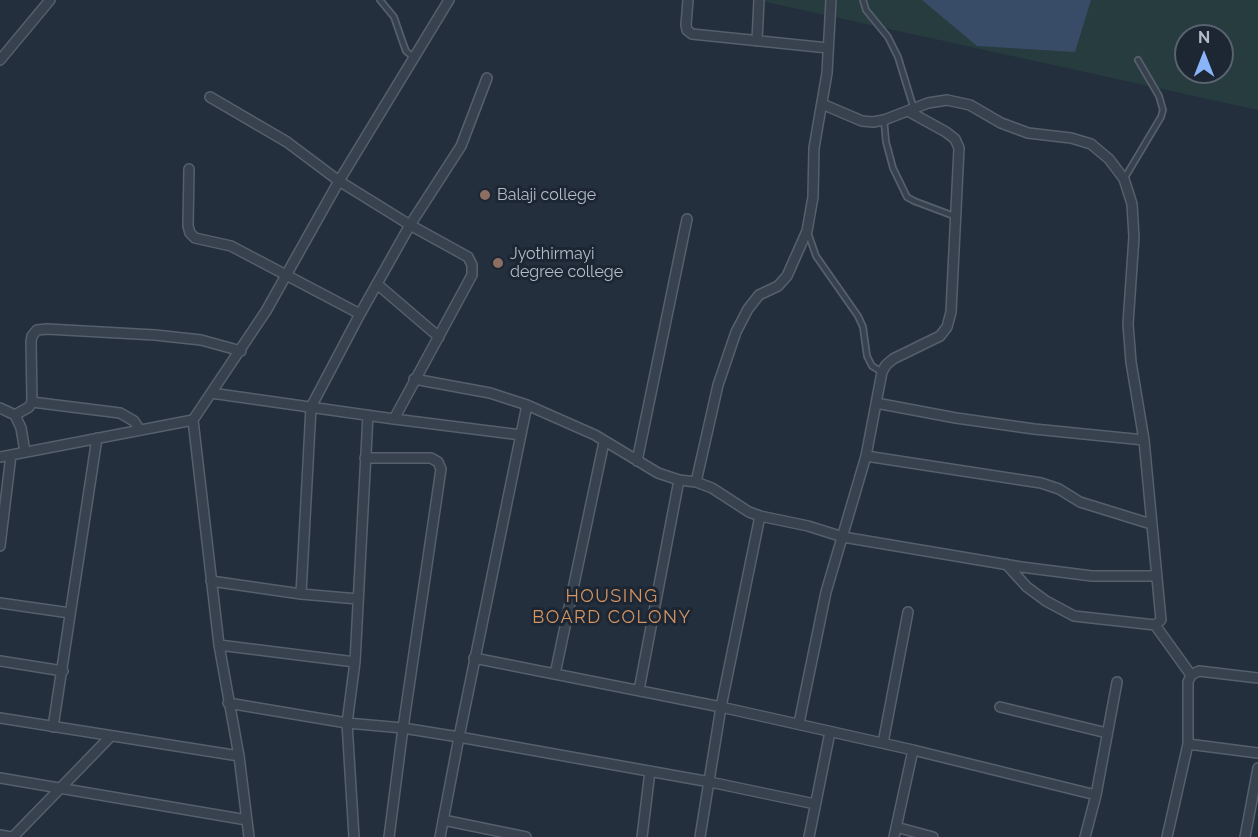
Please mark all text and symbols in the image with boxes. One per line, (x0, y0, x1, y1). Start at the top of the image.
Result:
north arrow (1174, 24, 1234, 84)
text: N (1198, 28, 1210, 47)
place label: Balaji college (497, 185, 596, 205)
marker: Balaji college (478, 188, 492, 202)
place label: Jyothirmayi degree college (510, 244, 623, 282)
marker: Jyothirmayi degree college (491, 256, 505, 270)
district label: HOUSING BOARD COLONY (532, 586, 692, 628)

